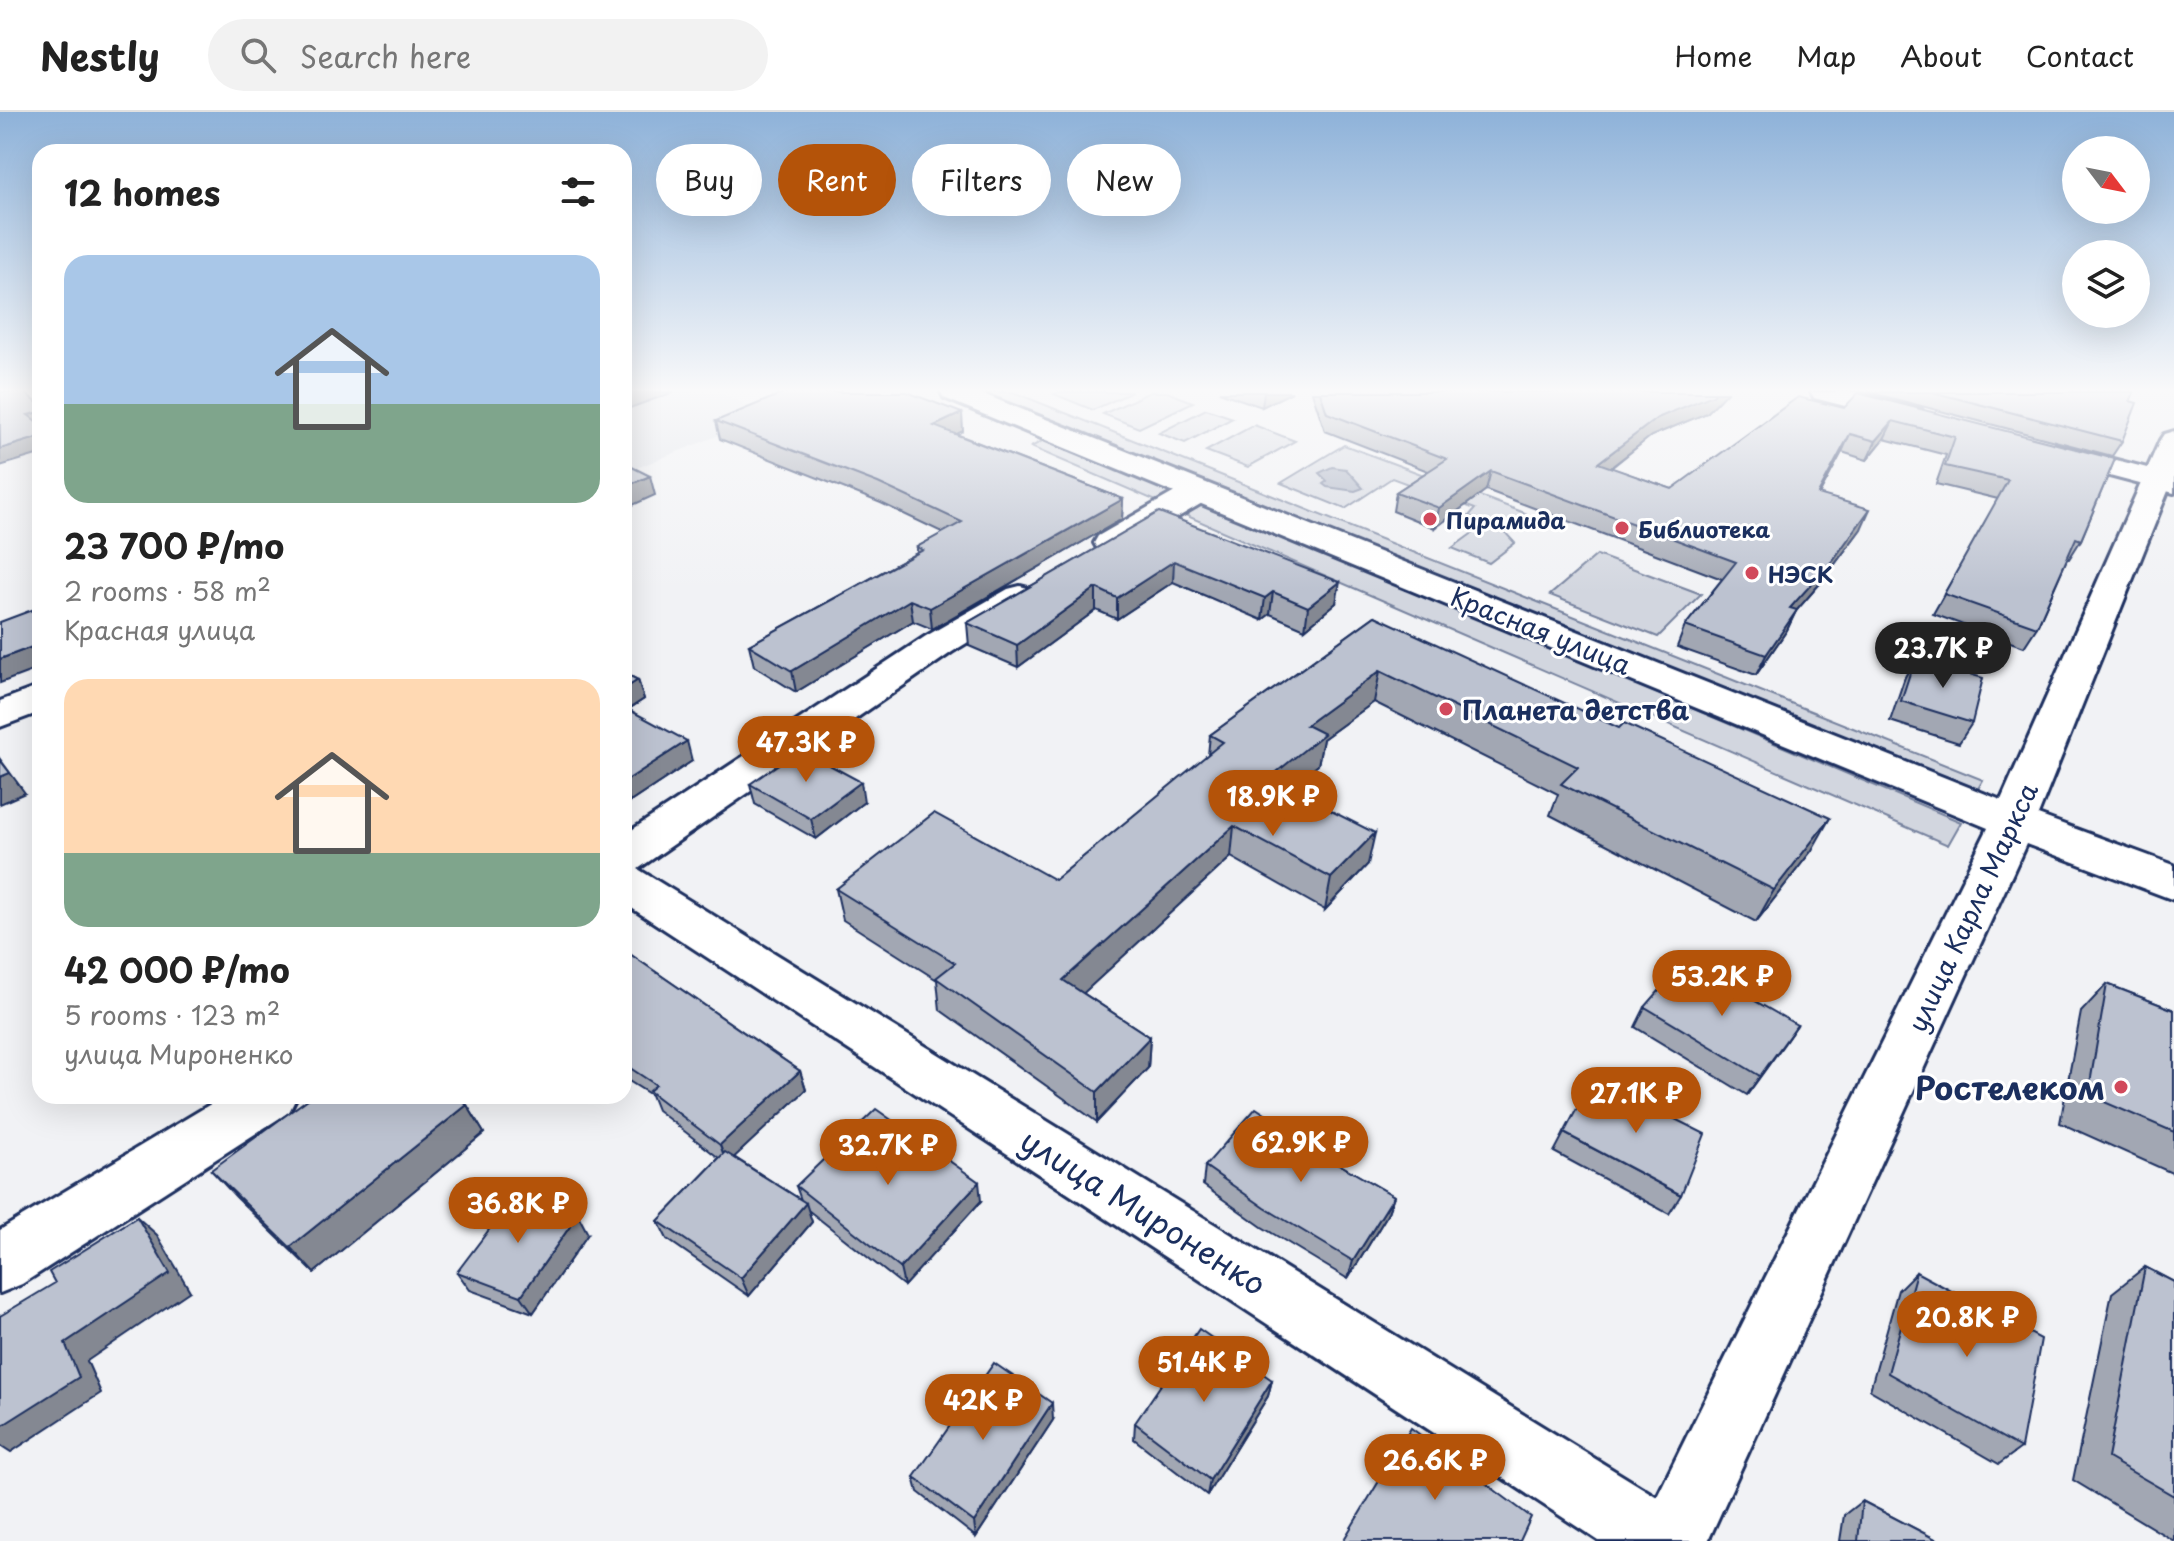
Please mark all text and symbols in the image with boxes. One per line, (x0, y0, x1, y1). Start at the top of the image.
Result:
search box (208, 19, 768, 91)
text: Nestly (40, 27, 160, 84)
icon: search (236, 33, 280, 77)
text: Search here (300, 33, 471, 78)
text: Home (1674, 34, 1752, 77)
text: Map (1796, 34, 1856, 77)
text: About (1900, 34, 1982, 77)
text: Contact (2026, 34, 2134, 77)
north arrow (2062, 136, 2150, 224)
map controls (2062, 136, 2150, 328)
chip: Buy (656, 144, 762, 216)
chip: Rent (778, 144, 896, 216)
chip: Filters (912, 144, 1051, 216)
chip: New (1067, 144, 1181, 216)
text: 12 homes (64, 166, 220, 218)
icon: filters (556, 170, 600, 214)
button: layers (2062, 240, 2150, 328)
icon: home (260, 307, 404, 451)
place label: Пирамида (1446, 503, 1566, 536)
marker: Пирамида (1421, 510, 1439, 528)
place label: Библиотека (1638, 512, 1770, 545)
text: 23 700 ₽/mo (64, 519, 284, 571)
marker: Библиотека (1613, 519, 1631, 537)
place label: НЭСК (1768, 557, 1833, 590)
marker: НЭСК (1743, 564, 1761, 582)
text: 2 rooms · 58 m² (64, 571, 271, 610)
street label: Красная улица (1445, 576, 1637, 684)
text: Красная улица (64, 610, 255, 649)
pin: 23.7K ₽ (1869, 622, 2017, 690)
text: 23.7K ₽ (1893, 628, 1993, 667)
place label: Планета детства (1462, 690, 1689, 729)
marker: Планета детства (1437, 700, 1455, 718)
pin: 47.3K ₽ (732, 716, 880, 784)
text: 47.3K ₽ (756, 722, 856, 761)
icon: home (260, 731, 404, 875)
pin: 18.9K ₽ (1199, 770, 1347, 838)
street label: улица Карла Маркса (1897, 775, 2047, 1038)
text: 18.9K ₽ (1226, 776, 1320, 815)
text: 42 000 ₽/mo (64, 943, 290, 995)
pin: 53.2K ₽ (1648, 950, 1796, 1018)
text: 53.2K ₽ (1670, 956, 1774, 995)
text: 5 rooms · 123 m² (64, 995, 280, 1034)
text: улица Мироненко (64, 1034, 293, 1073)
place label: Ростелеком (1915, 1063, 2105, 1111)
pin: 27.1K ₽ (1562, 1067, 1710, 1135)
text: 27.1K ₽ (1589, 1073, 1683, 1112)
marker: Ростелеком (2112, 1078, 2130, 1096)
street label: улица Мироненко (1012, 1116, 1276, 1306)
pin: 62.9K ₽ (1227, 1116, 1375, 1184)
pin: 32.7K ₽ (814, 1119, 962, 1187)
text: 62.9K ₽ (1251, 1122, 1351, 1161)
text: 32.7K ₽ (838, 1125, 938, 1164)
pin: 36.8K ₽ (444, 1177, 592, 1245)
text: 36.8K ₽ (467, 1183, 569, 1222)
pin: 20.8K ₽ (1893, 1291, 2041, 1359)
text: 20.8K ₽ (1915, 1297, 2019, 1336)
pin: 51.4K ₽ (1130, 1336, 1278, 1404)
text: 51.4K ₽ (1156, 1342, 1252, 1381)
pin: 42K ₽ (927, 1374, 1039, 1442)
text: 42K ₽ (943, 1380, 1023, 1419)
pin: 26.6K ₽ (1361, 1434, 1509, 1502)
text: 26.6K ₽ (1382, 1440, 1488, 1479)

